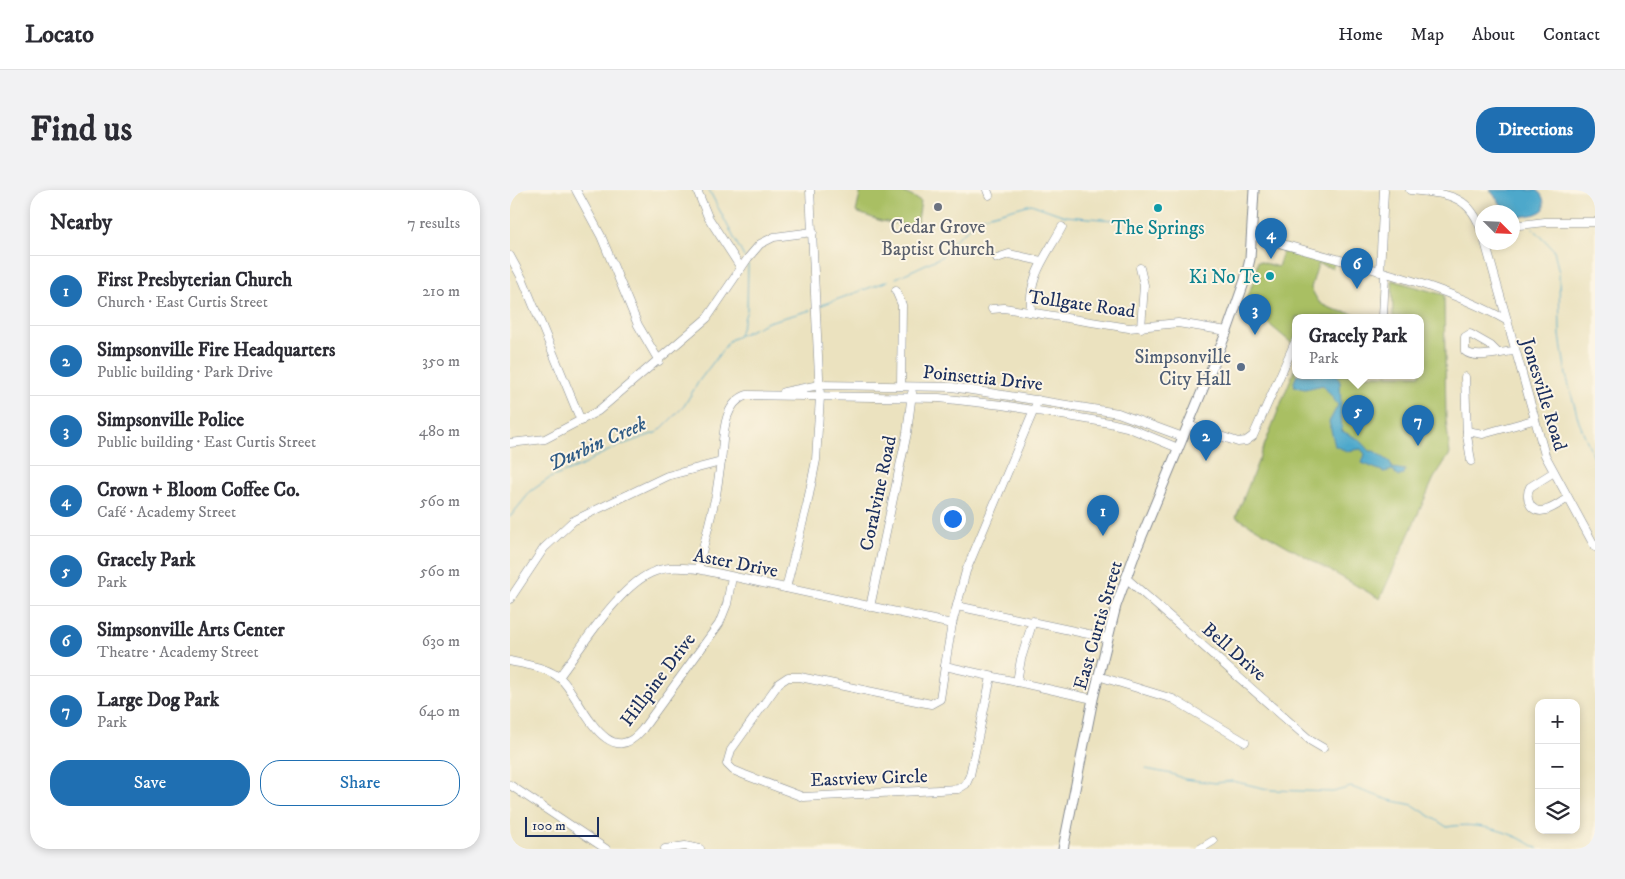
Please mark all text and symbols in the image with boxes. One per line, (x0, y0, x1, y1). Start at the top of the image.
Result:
text: Locato (25, 20, 94, 50)
text: Home (1338, 24, 1383, 46)
text: Map (1411, 24, 1444, 46)
text: About (1472, 24, 1515, 46)
text: Contact (1543, 24, 1600, 46)
button: Directions (1476, 107, 1595, 153)
text: Find us (30, 108, 132, 152)
marker: Cedar Grove Baptist Church (932, 201, 944, 213)
marker: The Springs (1152, 202, 1164, 214)
north arrow (1475, 205, 1520, 250)
text: Nearby (50, 210, 112, 236)
text: 7 results (407, 213, 460, 233)
place label: Cedar Grove Baptist Church (881, 216, 995, 261)
place label: The Springs (1111, 217, 1205, 240)
pin: 4 (1255, 218, 1287, 259)
pin: 6 (1341, 248, 1373, 289)
place label: Ki No Te (1189, 266, 1260, 289)
text: First Presbyterian Church (97, 269, 292, 292)
marker: Ki No Te (1264, 270, 1276, 282)
text: 1 (63, 281, 69, 301)
text: 210 m (422, 281, 460, 301)
street label: Tollgate Road (1027, 286, 1137, 323)
text: Church · East Curtis Street (97, 292, 268, 312)
pin: 3 (1239, 294, 1271, 335)
popup (1292, 314, 1424, 379)
text: Gracely Park (1309, 325, 1407, 348)
street label: Jonesville Road (1515, 333, 1572, 454)
text: Simpsonville Fire Headquarters (97, 339, 335, 362)
place label: Simpsonville City Hall (1134, 346, 1231, 391)
text: Park (1309, 348, 1339, 368)
text: 2 (62, 351, 70, 371)
text: 350 m (422, 351, 460, 371)
street label: Poinsettia Drive (922, 361, 1044, 396)
marker: Simpsonville City Hall (1235, 361, 1247, 373)
text: Public building · Park Drive (97, 362, 273, 382)
pin: 5 (1342, 395, 1374, 436)
pin: 7 (1402, 405, 1434, 446)
text: Simpsonville Police (97, 409, 244, 432)
water label: Durbin Creek (545, 411, 651, 477)
pin: 2 (1190, 420, 1222, 461)
text: 3 (63, 421, 69, 441)
text: 480 m (419, 421, 460, 441)
text: Public building · East Curtis Street (97, 432, 316, 452)
street label: Coralvine Road (855, 433, 902, 553)
text: Crown + Bloom Coffee Co. (97, 479, 300, 502)
text: 4 (61, 491, 71, 511)
text: 560 m (420, 491, 460, 511)
pin: 1 (1087, 495, 1119, 536)
text: Café · Academy Street (97, 502, 236, 522)
your location (940, 506, 966, 532)
street label: Aster Drive (691, 544, 780, 583)
text: Gracely Park (97, 549, 196, 572)
street label: East Curtis Street (1069, 558, 1128, 693)
text: 5 (62, 561, 70, 581)
text: 560 m (420, 561, 460, 581)
text: Park (97, 572, 127, 592)
street label: Bell Drive (1197, 618, 1271, 686)
text: Simpsonville Arts Center (97, 619, 285, 642)
street label: Hillpine Drive (616, 629, 701, 731)
text: 6 (62, 631, 70, 651)
text: 630 m (422, 631, 460, 651)
text: Theatre · Academy Street (97, 642, 259, 662)
text: Large Dog Park (97, 689, 219, 712)
map controls (1535, 699, 1580, 834)
button: + (1535, 699, 1580, 744)
text: 7 (62, 701, 70, 721)
text: 640 m (418, 701, 460, 721)
text: Park (97, 712, 127, 732)
button: − (1535, 744, 1580, 789)
button: Save (50, 760, 250, 806)
button: Share (260, 760, 460, 806)
street label: Eastview Circle (810, 765, 928, 792)
button: layers (1535, 789, 1580, 834)
scale bar (525, 814, 599, 837)
text: 100 m (532, 817, 566, 835)

